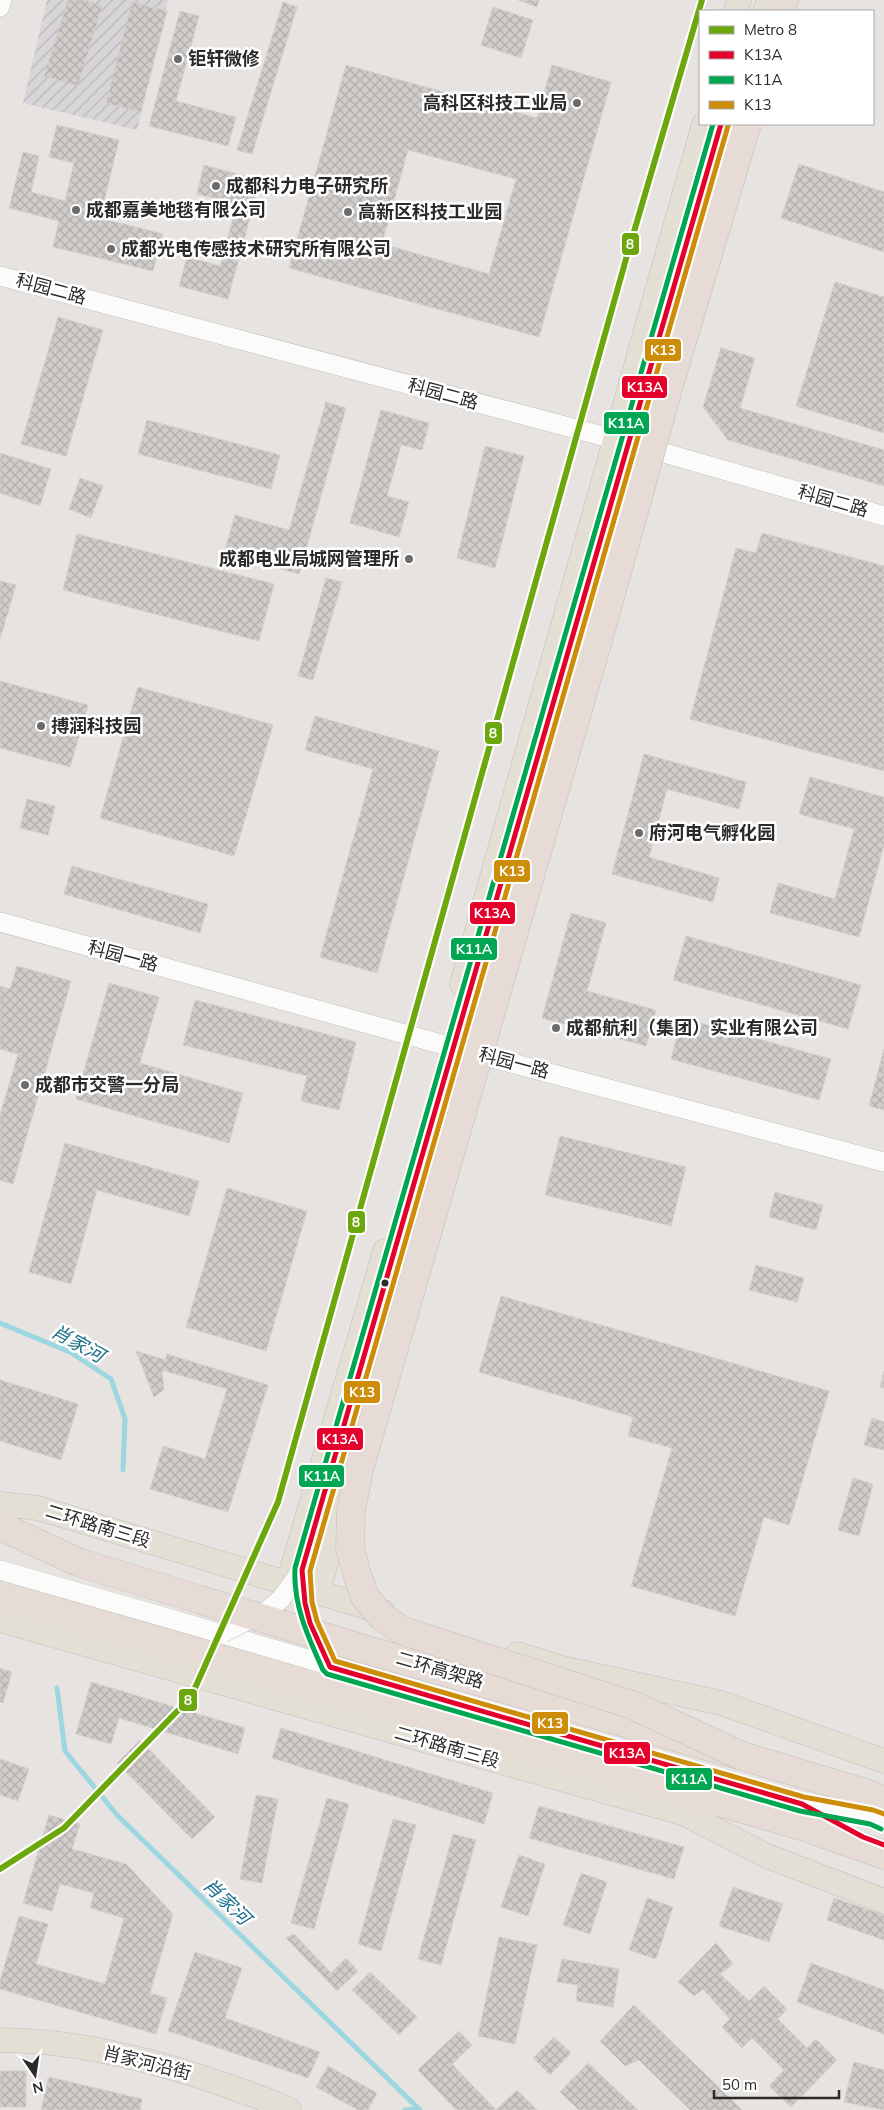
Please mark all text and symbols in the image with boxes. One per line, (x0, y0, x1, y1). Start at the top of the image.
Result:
legend (699, 10, 874, 125)
text: Metro 8 (744, 20, 797, 39)
text: K13A (744, 45, 783, 64)
place label: 钜轩微修 (188, 47, 260, 70)
marker: 钜轩微修 (172, 53, 184, 65)
text: K11A (744, 70, 783, 89)
place label: 高科区科技工业局 (423, 91, 567, 114)
text: K13 (744, 95, 772, 114)
marker: 高科区科技工业局 (571, 97, 583, 109)
place label: 成都科力电子研究所 (226, 174, 388, 197)
marker: 成都科力电子研究所 (210, 180, 222, 192)
place label: 成都嘉美地毯有限公司 (86, 198, 266, 221)
place label: 高新区科技工业园 (358, 200, 502, 223)
marker: 成都嘉美地毯有限公司 (70, 204, 82, 216)
marker: 高新区科技工业园 (342, 206, 354, 218)
line badge: 8 (621, 232, 640, 256)
text: 8 (626, 235, 634, 253)
place label: 成都光电传感技术研究所有限公司 (121, 237, 391, 260)
marker: 成都光电传感技术研究所有限公司 (105, 243, 117, 255)
street label: 科园二路 (13, 268, 89, 309)
line badge: K13 (644, 338, 682, 362)
text: K13 (650, 341, 676, 359)
street label: 科园二路 (405, 373, 481, 414)
line badge: K13A (621, 375, 668, 399)
text: K13A (627, 378, 664, 396)
line badge: K11A (603, 411, 650, 435)
text: K11A (608, 414, 645, 432)
street label: 科园二路 (795, 480, 871, 521)
place label: 成都电业局城网管理所 (219, 547, 399, 570)
marker: 成都电业局城网管理所 (403, 553, 415, 565)
place label: 搏润科技园 (51, 714, 141, 737)
marker: 搏润科技园 (35, 720, 47, 732)
line badge: 8 (484, 721, 503, 745)
text: 8 (489, 724, 497, 742)
place label: 府河电气孵化园 (649, 821, 775, 844)
marker: 府河电气孵化园 (633, 827, 645, 839)
line badge: K13 (493, 859, 531, 883)
text: K13 (499, 862, 525, 880)
line badge: K13A (469, 901, 516, 925)
text: K13A (474, 904, 511, 922)
street label: 科园一路 (85, 935, 161, 976)
line badge: K11A (450, 937, 498, 961)
text: K11A (456, 940, 493, 958)
place label: 成都航利（集团）实业有限公司 (566, 1016, 818, 1039)
marker: 成都航利（集团）实业有限公司 (550, 1022, 562, 1034)
street label: 科园一路 (476, 1042, 552, 1083)
place label: 成都市交警一分局 (35, 1073, 179, 1096)
marker: 成都市交警一分局 (19, 1079, 31, 1091)
line badge: 8 (347, 1210, 366, 1234)
text: 8 (352, 1213, 360, 1231)
unlabelled marker (380, 1278, 390, 1288)
water label: 肖家河 (47, 1319, 112, 1369)
line badge: K13 (343, 1380, 381, 1404)
text: K13 (349, 1383, 375, 1401)
line badge: K13A (316, 1427, 364, 1451)
text: K13A (322, 1430, 359, 1448)
line badge: K11A (298, 1464, 345, 1488)
text: K11A (304, 1467, 341, 1485)
street label: 二环路南三段 (43, 1499, 153, 1552)
street label: 二环高架路 (394, 1646, 487, 1693)
line badge: 8 (178, 1688, 198, 1712)
text: 8 (184, 1691, 192, 1709)
line badge: K13 (531, 1711, 569, 1735)
text: K13 (537, 1714, 563, 1732)
street label: 二环路南三段 (392, 1721, 502, 1772)
line badge: K13A (603, 1741, 651, 1765)
text: K13A (609, 1744, 646, 1762)
line badge: K11A (665, 1767, 713, 1791)
text: K11A (671, 1770, 708, 1788)
water label: 肖家河 (198, 1873, 259, 1932)
street label: 肖家河沿街 (101, 2040, 194, 2085)
north arrow (10, 2050, 60, 2100)
scale bar (714, 2068, 839, 2100)
text: 50 m (722, 2075, 757, 2094)
text: N (31, 2078, 45, 2098)

